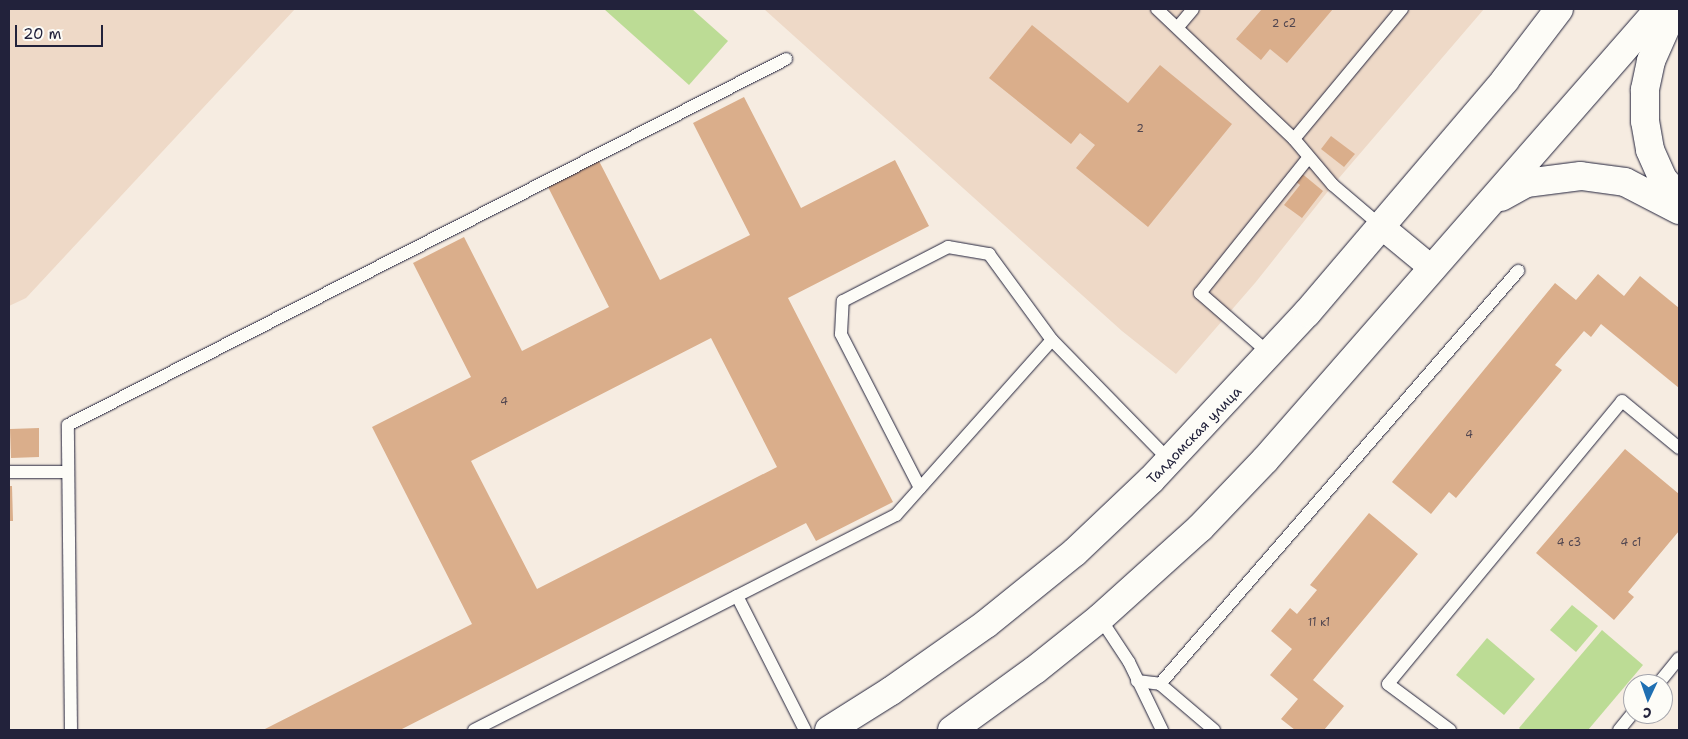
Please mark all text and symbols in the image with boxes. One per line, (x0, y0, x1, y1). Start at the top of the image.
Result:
scale bar (18, 15, 105, 47)
house number: 2 с2 (1272, 17, 1296, 31)
text: 20 m (23, 24, 62, 44)
house number: 2 (1136, 122, 1144, 136)
street label: Талдомская улица (1143, 383, 1245, 487)
house number: 4 (500, 395, 508, 409)
house number: 4 (1465, 428, 1473, 442)
house number: 4 с3 (1557, 536, 1581, 550)
house number: 4 с1 (1621, 536, 1641, 550)
house number: 11 к1 (1308, 616, 1330, 630)
north arrow (1623, 674, 1673, 724)
text: С (1643, 704, 1652, 722)

